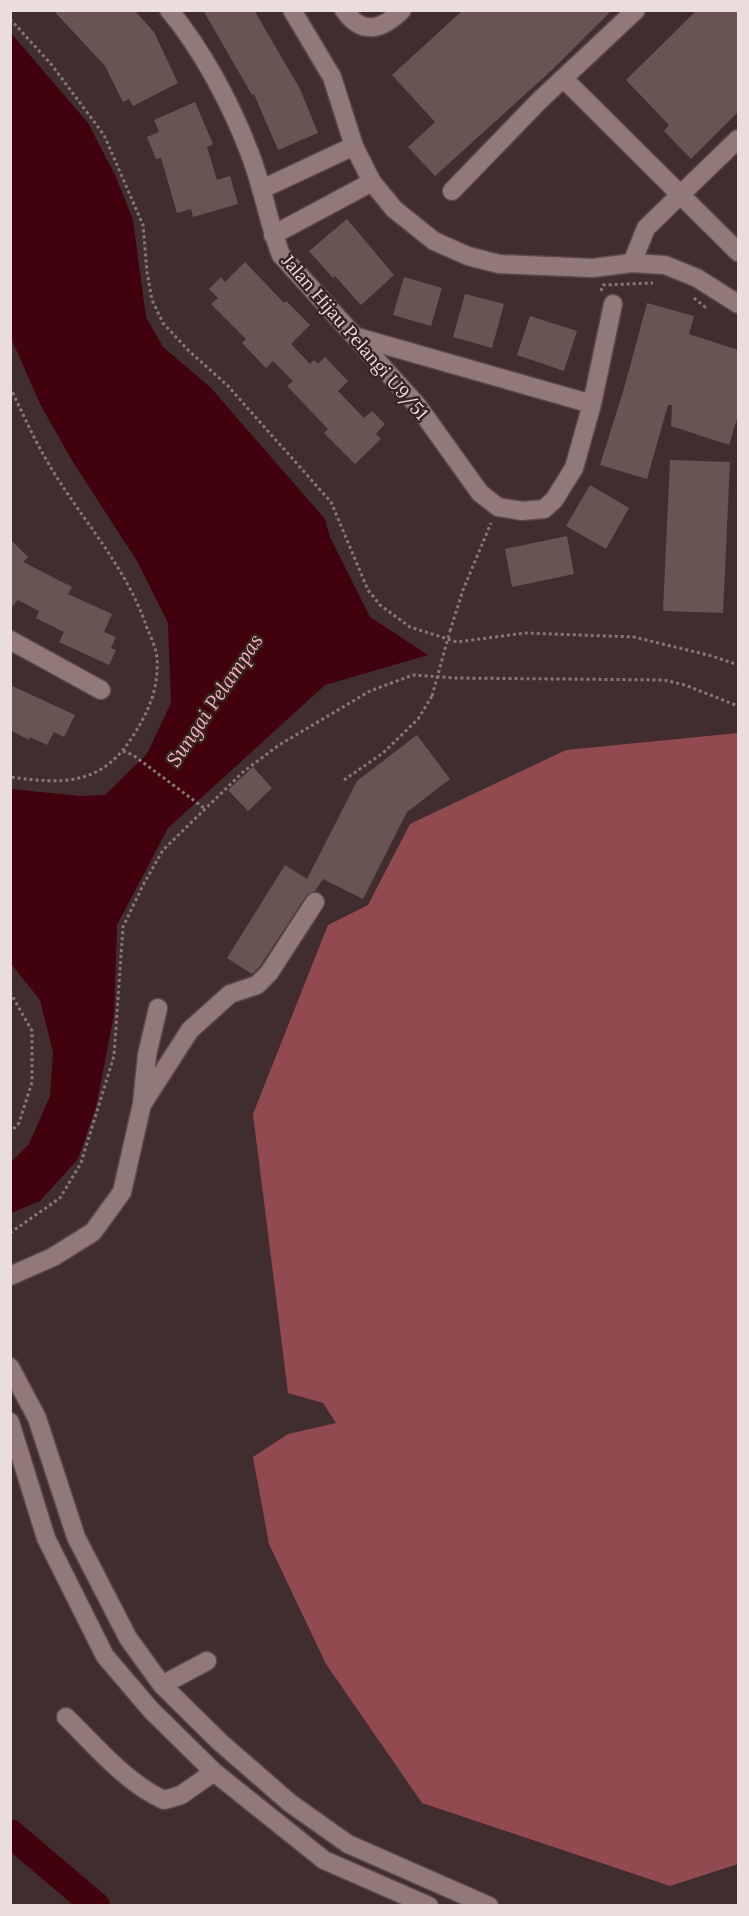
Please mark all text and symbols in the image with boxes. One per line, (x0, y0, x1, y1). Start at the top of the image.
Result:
street label: Jalan Hijau Pelangi U9/51 (276, 249, 433, 424)
water label: Sungai Pelampas (160, 629, 268, 771)

